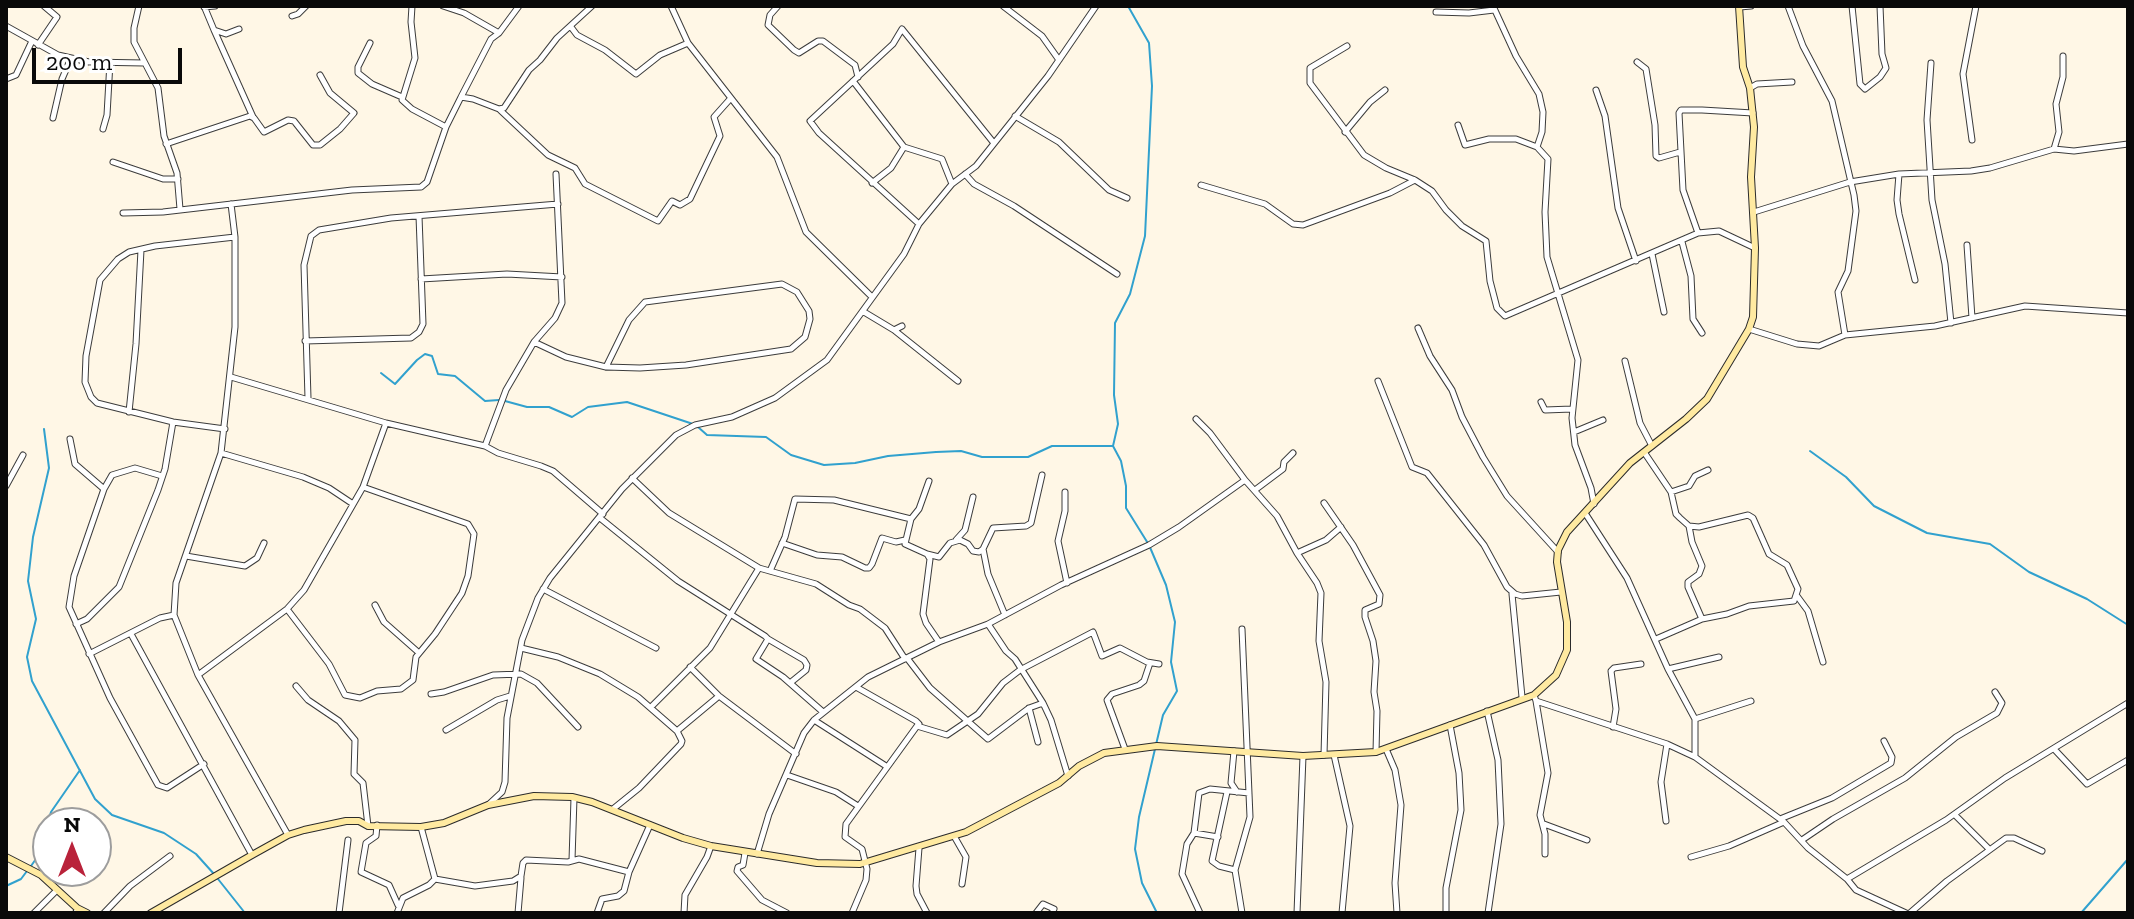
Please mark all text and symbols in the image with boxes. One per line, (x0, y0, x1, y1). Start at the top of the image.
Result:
scale bar (36, 32, 186, 82)
text: 200 m (46, 47, 112, 76)
north arrow (32, 807, 112, 887)
text: N (64, 811, 80, 838)

